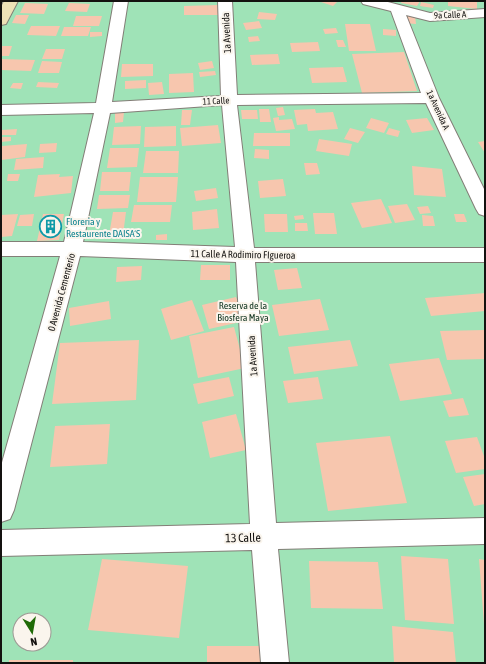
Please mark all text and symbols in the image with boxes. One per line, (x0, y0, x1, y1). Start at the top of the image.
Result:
street label: 9a Calle A (434, 9, 467, 21)
street label: 1a Avenida (220, 12, 233, 54)
street label: 1a Avenida A (425, 89, 452, 132)
street label: 11 Calle (202, 95, 230, 107)
building icon: Floreria y Restaurente DAISA´S (38, 214, 64, 240)
place label: Floreria y Restaurente DAISA´S (66, 216, 140, 239)
street label: 11 Calle A Rodimiro FIgueroa (190, 248, 296, 261)
street label: 0 Avenida Cementerio (46, 252, 77, 332)
park label: Reserva de la Biosfera Maya (217, 300, 269, 323)
street label: 1a Avenida (246, 335, 259, 377)
street label: 13 Calle (225, 531, 261, 545)
north arrow (12, 612, 52, 652)
text: N (30, 635, 38, 648)

